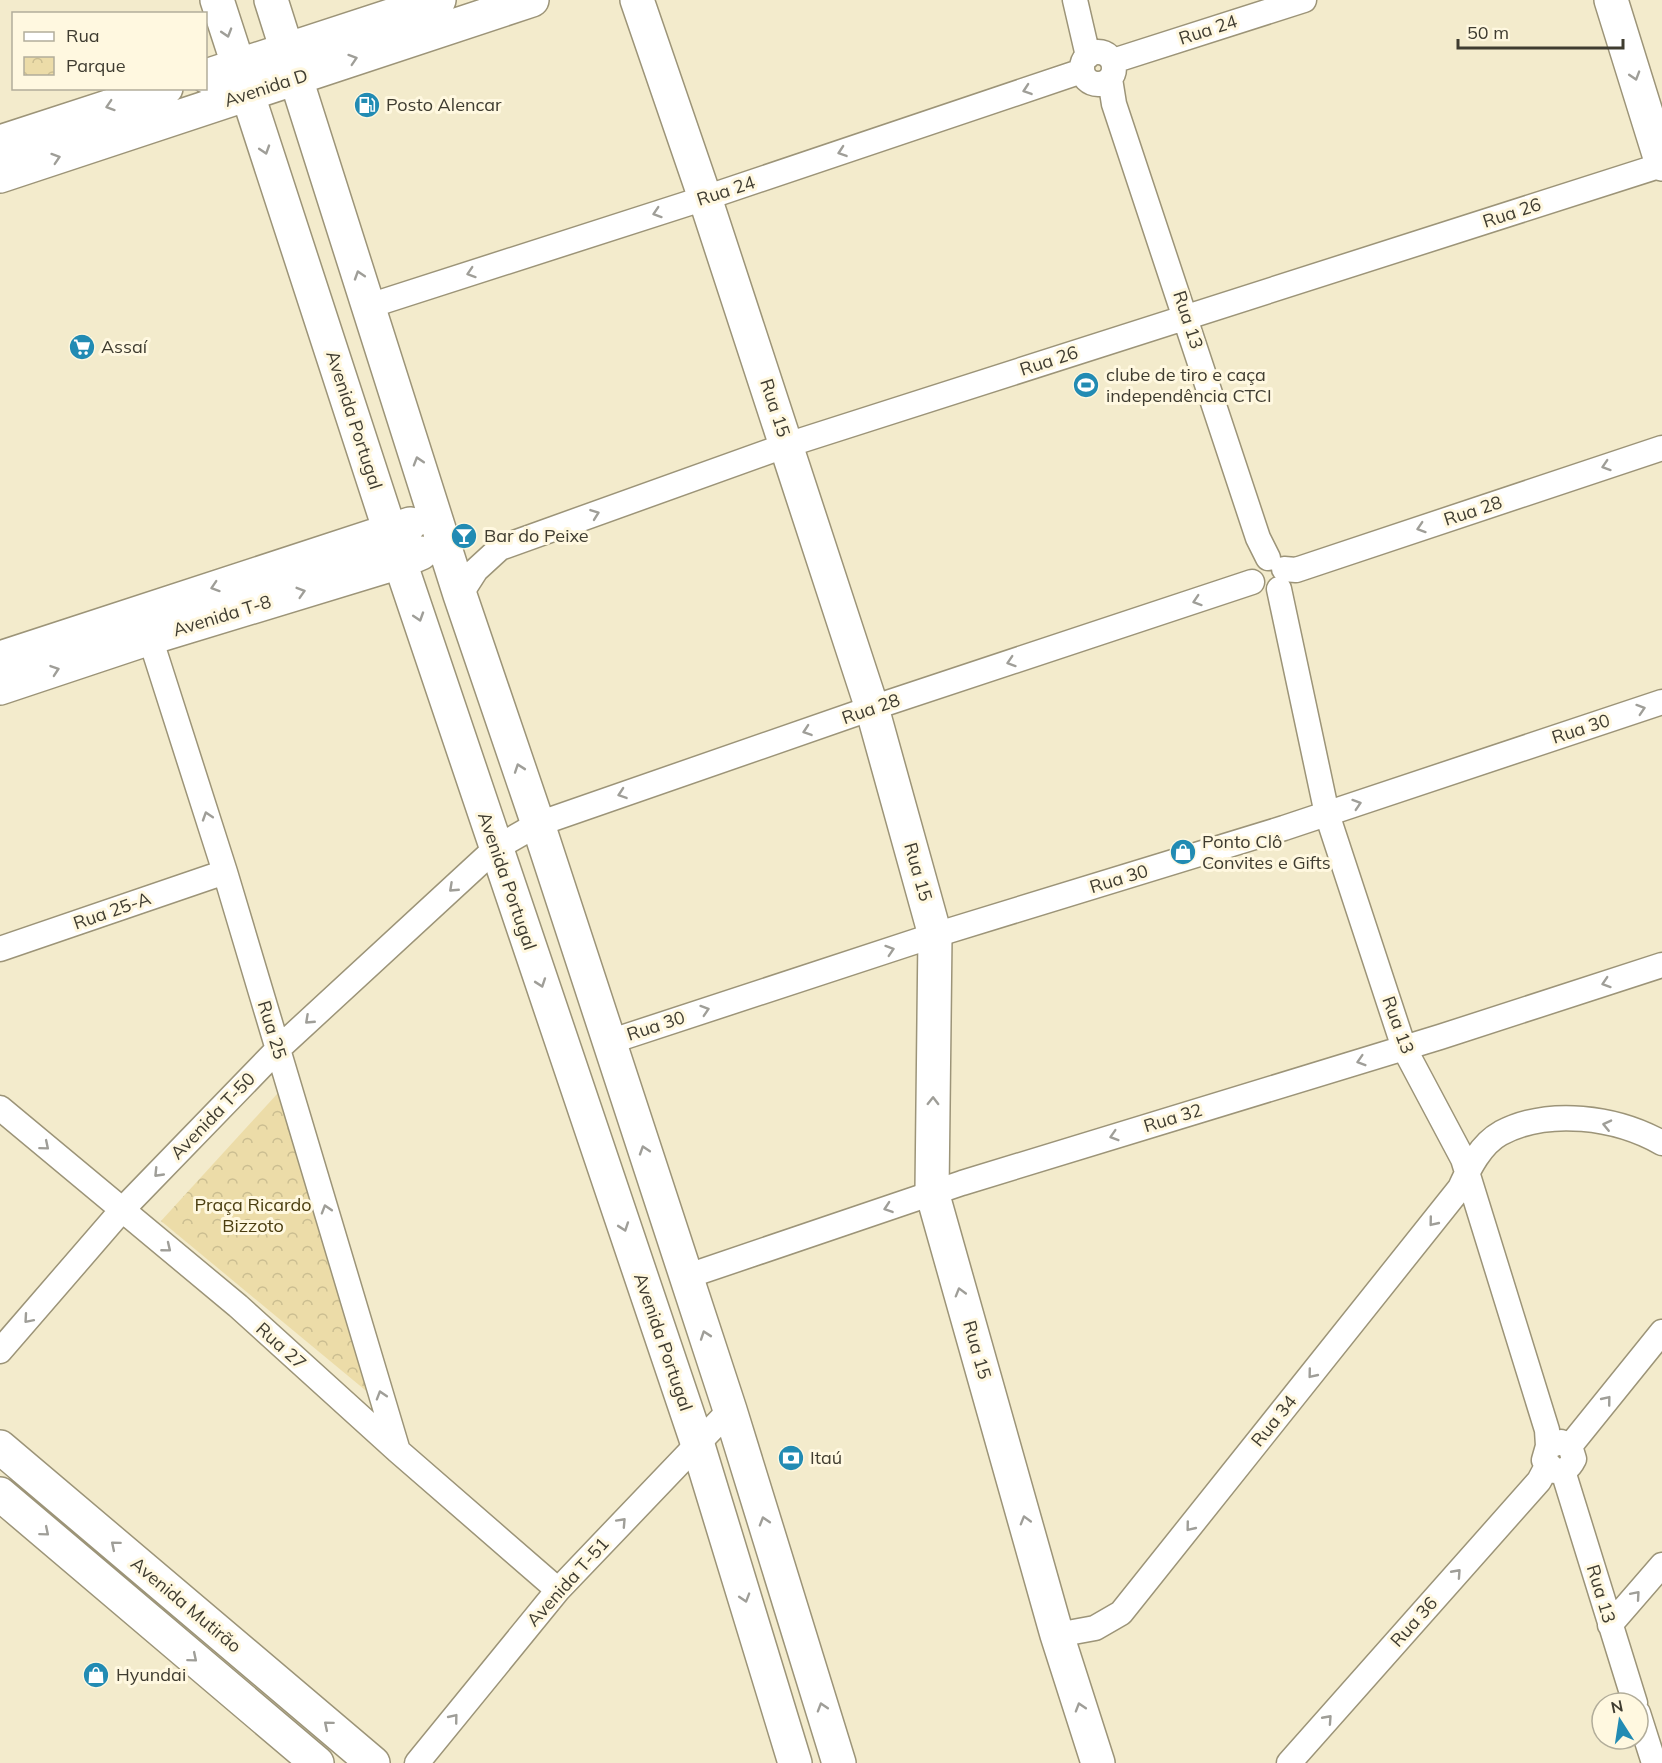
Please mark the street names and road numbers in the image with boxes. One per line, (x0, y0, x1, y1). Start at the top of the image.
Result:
street label: Rua 24 (1176, 9, 1240, 50)
street label: Avenida D (221, 63, 311, 112)
street label: Rua 24 (694, 170, 758, 211)
street label: Rua 26 (1480, 192, 1544, 233)
street label: Rua 13 (1168, 288, 1209, 352)
street label: Rua 26 (1017, 340, 1081, 381)
street label: Avenida Portugal (321, 348, 388, 492)
street label: Rua 15 (755, 376, 796, 440)
street label: Rua 28 (1441, 490, 1505, 531)
street label: Avenida T-8 (170, 590, 274, 641)
street label: Rua 28 (839, 688, 903, 729)
street label: Rua 30 (1549, 708, 1613, 749)
street label: Avenida Portugal (473, 809, 542, 953)
street label: Rua 15 (899, 840, 938, 904)
street label: Rua 30 (1087, 859, 1151, 898)
street label: Rua 25-A (70, 887, 154, 935)
street label: Rua 13 (1377, 993, 1420, 1057)
street label: Rua 25 (253, 998, 292, 1062)
street label: Rua 30 (624, 1005, 688, 1046)
street label: Avenida T-50 (165, 1067, 260, 1164)
street label: Rua 32 (1141, 1098, 1205, 1137)
street label: Avenida Portugal (629, 1270, 698, 1414)
street label: Rua 27 (251, 1317, 311, 1374)
street label: Rua 15 (958, 1318, 997, 1382)
street label: Rua 34 (1246, 1390, 1302, 1451)
street label: Avenida T-51 (521, 1532, 614, 1631)
street label: Avenida Mutirão (126, 1552, 246, 1658)
street label: Rua 13 (1582, 1562, 1621, 1626)
street label: Rua 36 (1385, 1592, 1442, 1652)

